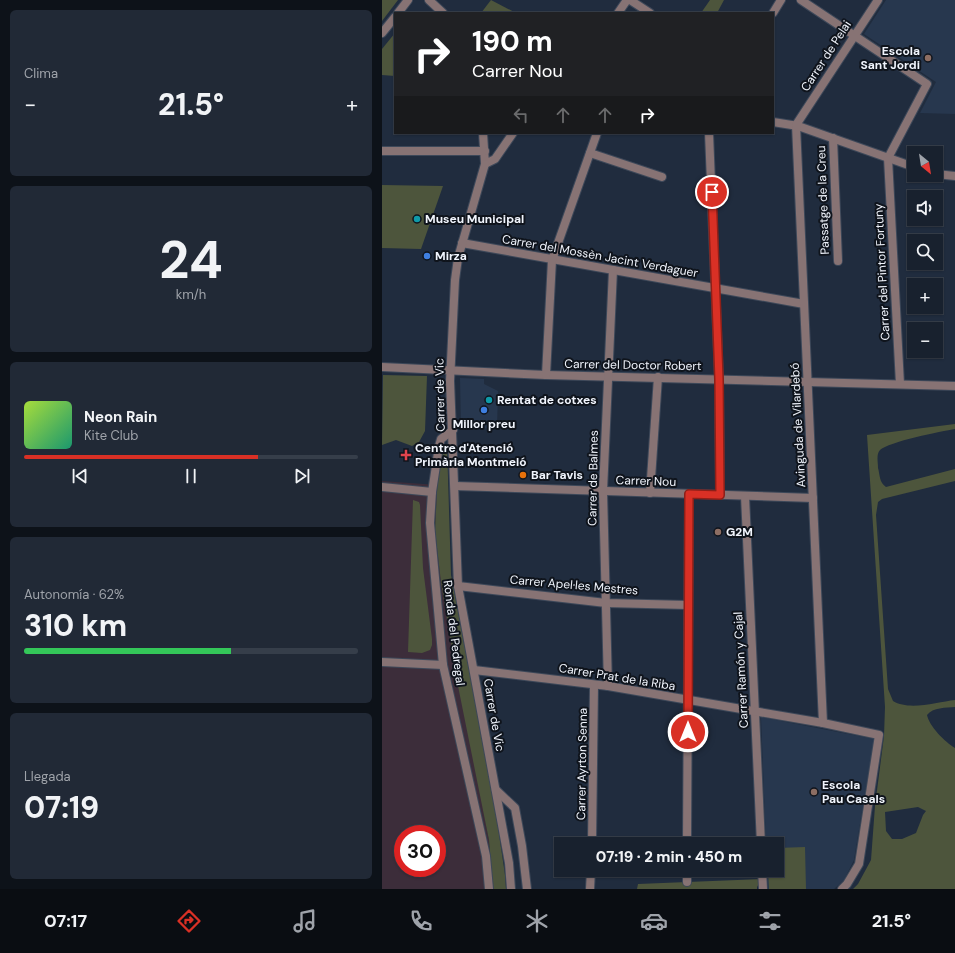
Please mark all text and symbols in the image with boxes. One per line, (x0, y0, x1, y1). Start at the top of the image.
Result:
street label: Carrer de Pelai (797, 17, 855, 94)
text: 190 m (472, 23, 553, 60)
icon: right (406, 28, 458, 80)
place label: Escola Sant Jordi (861, 43, 920, 73)
marker: Escola Sant Jordi (923, 53, 933, 63)
text: Carrer Nou (472, 59, 563, 83)
text: Clima (24, 65, 58, 82)
text: 21.5° (158, 85, 224, 124)
text: − (24, 90, 36, 119)
text: + (346, 90, 358, 119)
icon: left (510, 104, 532, 126)
icon: ahead (552, 104, 574, 126)
icon: ahead (594, 104, 616, 126)
icon: right (636, 104, 658, 126)
street label: Passatge de la Creu (813, 145, 833, 255)
north arrow (907, 146, 943, 182)
map controls (907, 146, 943, 358)
pin (695, 175, 729, 209)
icon: arrive (701, 181, 723, 203)
button: sound (907, 190, 943, 226)
street label: Carrer del Pintor Fortuny (870, 203, 894, 341)
place label: Museu Municipal (425, 211, 524, 227)
marker: Museu Municipal (412, 214, 422, 224)
text: 24 (159, 226, 223, 294)
street label: Carrer del Mossèn Jacint Verdaguer (501, 231, 700, 281)
button: search (907, 234, 943, 270)
place label: Mirza (435, 248, 467, 264)
marker: Mirza (422, 251, 432, 261)
button: + (907, 278, 943, 314)
text: km/h (176, 286, 206, 303)
button: − (907, 322, 943, 358)
street label: Carrer del Doctor Robert (564, 356, 702, 374)
street label: Carrer de Vic (431, 358, 449, 432)
street label: Avinguda de Vilardebó (787, 362, 809, 488)
place label: Rentat de cotxes (497, 392, 597, 408)
marker: Rentat de cotxes (484, 395, 494, 405)
marker: Millor preu (479, 405, 489, 415)
text: Neon Rain (84, 407, 157, 427)
place label: Millor preu (453, 416, 515, 432)
text: Kite Club (84, 427, 138, 444)
street label: Carrer de Balmes (584, 430, 602, 526)
place label: Centre d'Atenció Primària Montmeló (415, 440, 527, 470)
marker: Centre d'Atenció Primària Montmeló (400, 449, 412, 461)
icon: previous (69, 465, 91, 487)
icon: pause (180, 465, 202, 487)
icon: next (291, 465, 313, 487)
place label: Bar Tavis (531, 467, 583, 483)
marker: Bar Tavis (518, 470, 528, 480)
street label: Carrer Nou (615, 472, 677, 490)
place label: G2M (726, 524, 753, 540)
marker: G2M (713, 527, 723, 537)
street label: Carrer Apel·les Mestres (509, 571, 639, 599)
street label: Ronda del Pedregal (440, 579, 468, 687)
text: Autonomía · 62% (24, 586, 124, 603)
text: 310 km (24, 606, 127, 645)
street label: Carrer Ramón y Cajal (730, 611, 752, 729)
street label: Carrer Prat de la Riba (558, 660, 676, 694)
street label: Carrer de Vic (480, 677, 508, 753)
street label: Carrer Ayrton Senna (573, 708, 591, 820)
position arrow (667, 711, 709, 753)
text: Llegada (24, 768, 71, 785)
place label: Escola Pau Casals (822, 777, 885, 807)
marker: Escola Pau Casals (809, 787, 819, 797)
text: 07:19 (24, 788, 99, 827)
speed limit sign: 30 (394, 825, 446, 877)
text: 07:19 · 2 min · 450 m (596, 847, 742, 867)
icon: directions (175, 907, 203, 935)
icon: music (291, 907, 319, 935)
icon: phone (407, 907, 435, 935)
icon: climate (523, 907, 551, 935)
icon: car (640, 907, 668, 935)
icon: filters (756, 907, 784, 935)
text: 07:17 (44, 909, 87, 933)
text: 21.5° (872, 909, 911, 933)

